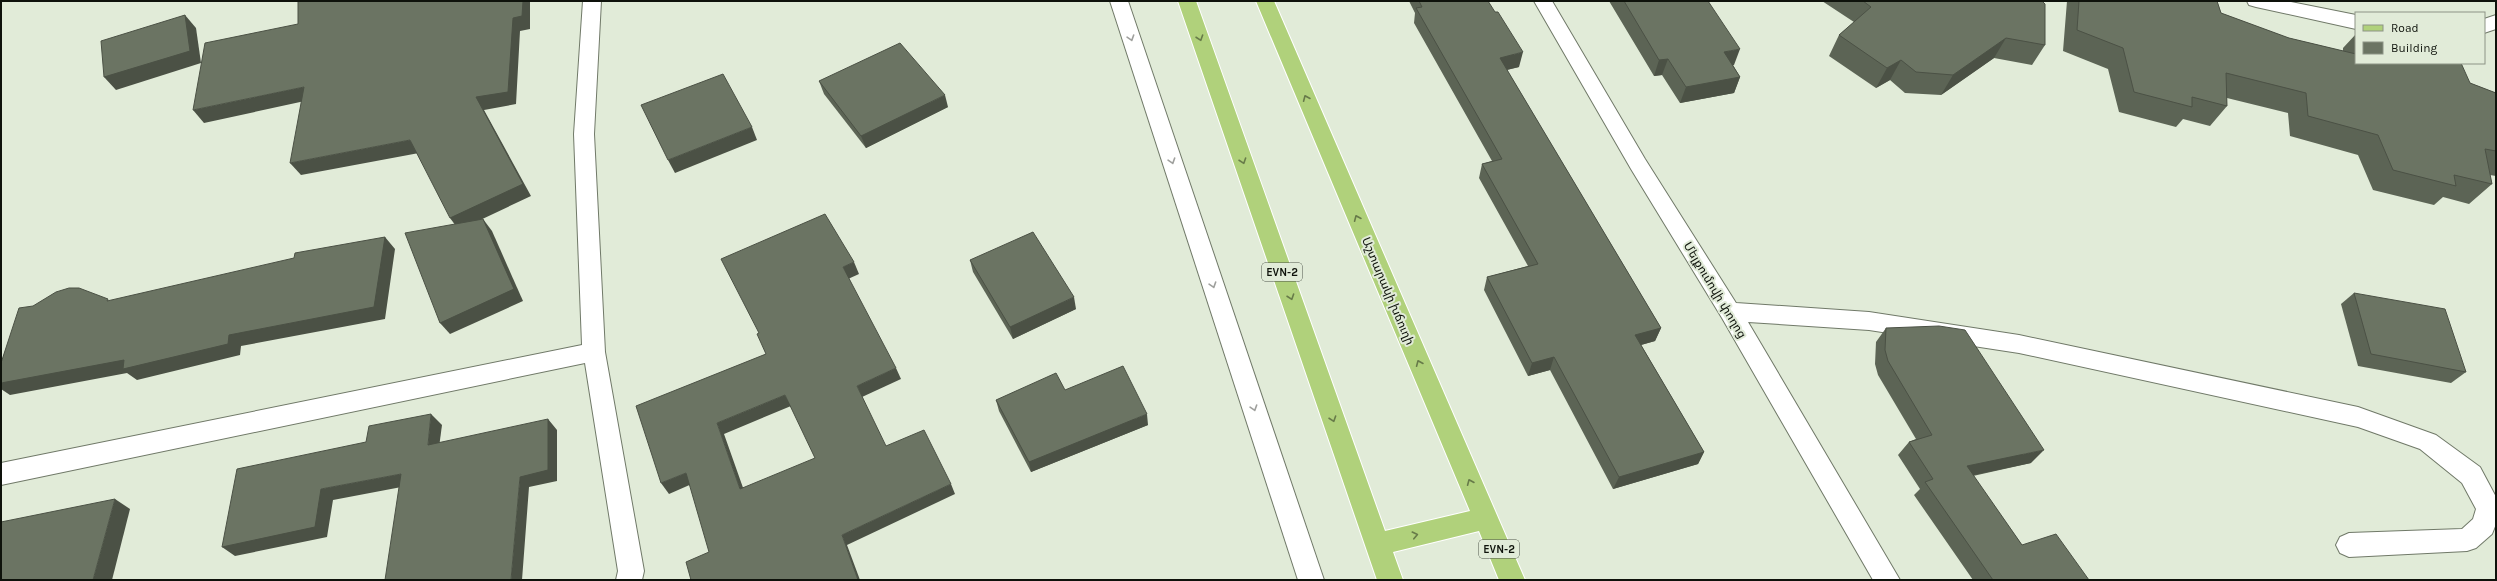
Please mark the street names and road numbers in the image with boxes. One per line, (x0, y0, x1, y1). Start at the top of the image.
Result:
street label: Աշտարակի խճուղի (1359, 235, 1417, 347)
street label: Մելքումովի փողոց (1681, 239, 1749, 341)
road number: EVN-2 (1262, 263, 1302, 281)
road number: EVN-2 (1479, 540, 1519, 558)

